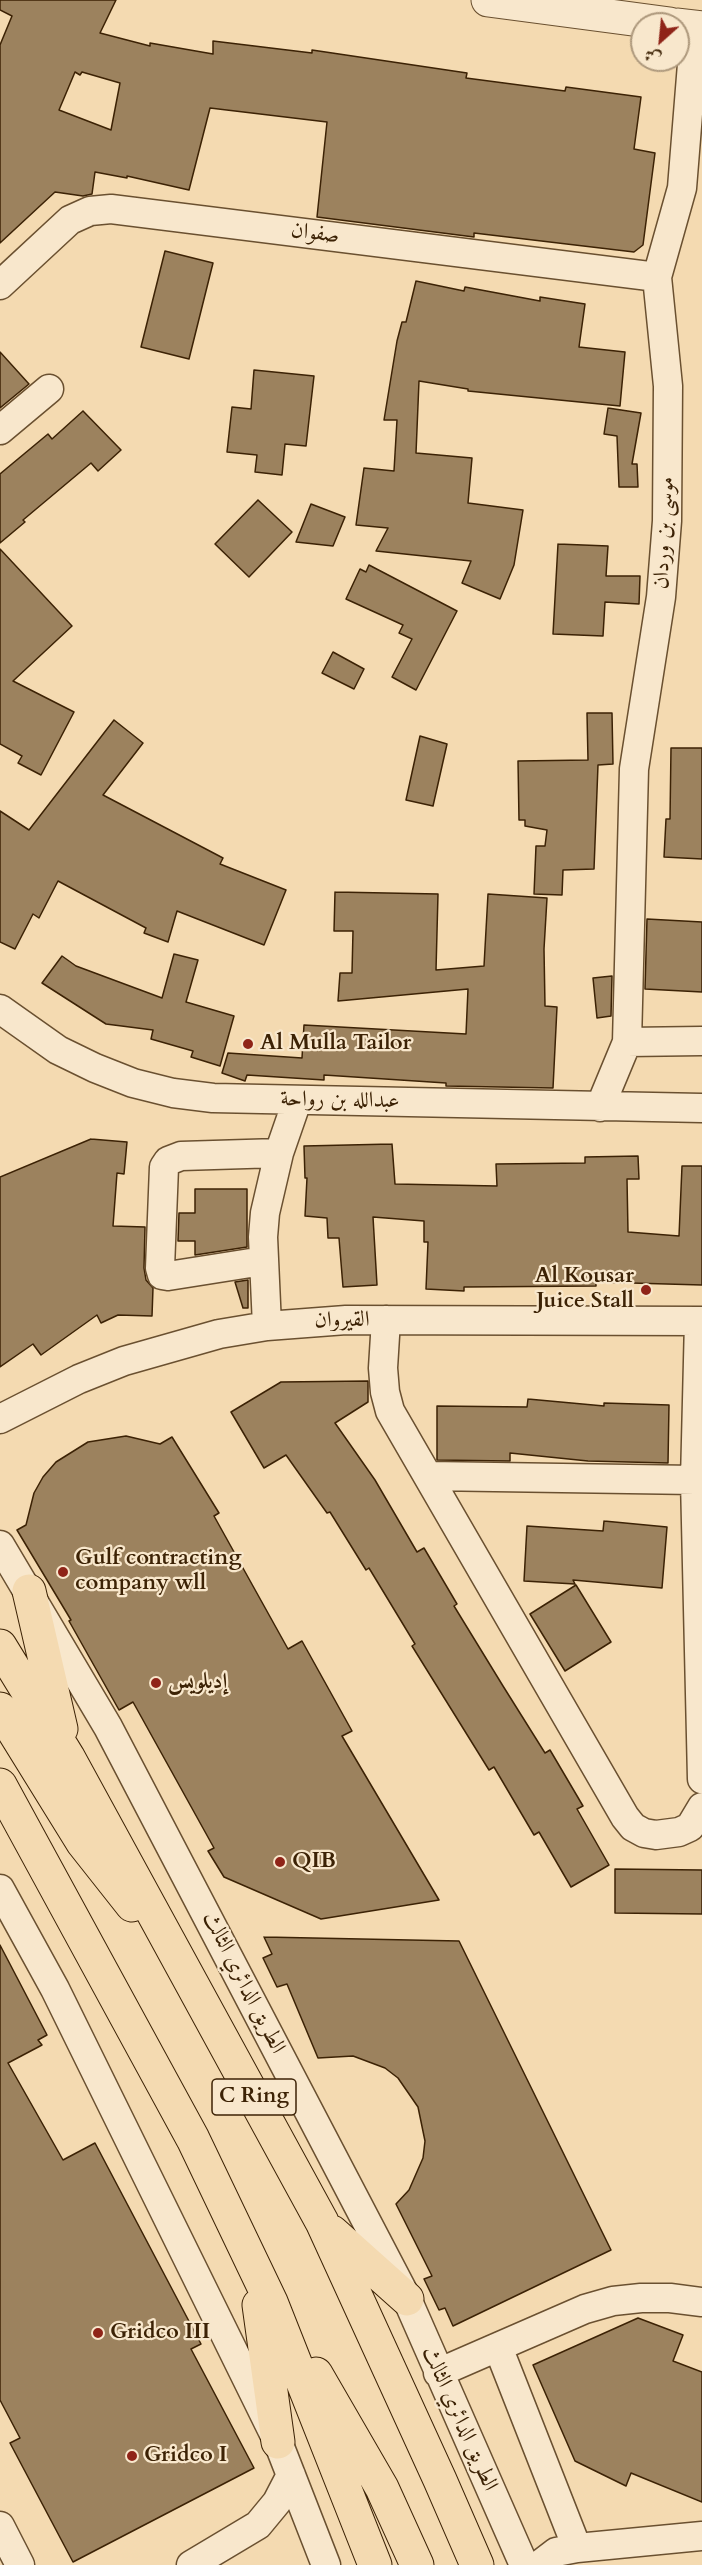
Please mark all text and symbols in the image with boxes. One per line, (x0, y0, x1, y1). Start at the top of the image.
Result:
north arrow (630, 12, 690, 72)
text: ش (641, 43, 665, 70)
street label: صفوان (289, 218, 341, 250)
street label: موسى بن وردان (649, 476, 681, 590)
place label: Al Mulla Tailor (260, 1031, 411, 1057)
marker: Al Mulla Tailor (241, 1037, 255, 1051)
street label: عبدالله بن رواحة (280, 1087, 400, 1115)
place label: Al Kousar Juice Stall (535, 1264, 634, 1316)
marker: Al Kousar Juice Stall (639, 1283, 653, 1297)
street label: القيروان (314, 1307, 370, 1335)
place label: Gulf contracting company wll (75, 1546, 242, 1598)
marker: Gulf contracting company wll (56, 1565, 70, 1579)
place label: إديلويس (168, 1670, 227, 1696)
marker: إديلويس (149, 1676, 163, 1690)
place label: QIB (292, 1849, 336, 1875)
marker: QIB (273, 1855, 287, 1869)
street label: الطريق الدائري الثالث (196, 1908, 290, 2058)
road number: C Ring (212, 2079, 296, 2115)
place label: Gridco III (110, 2320, 210, 2346)
marker: Gridco III (91, 2326, 105, 2340)
street label: الطريق الدائري الثالث (415, 2342, 503, 2496)
place label: Gridco I (144, 2443, 227, 2469)
marker: Gridco I (125, 2449, 139, 2463)

